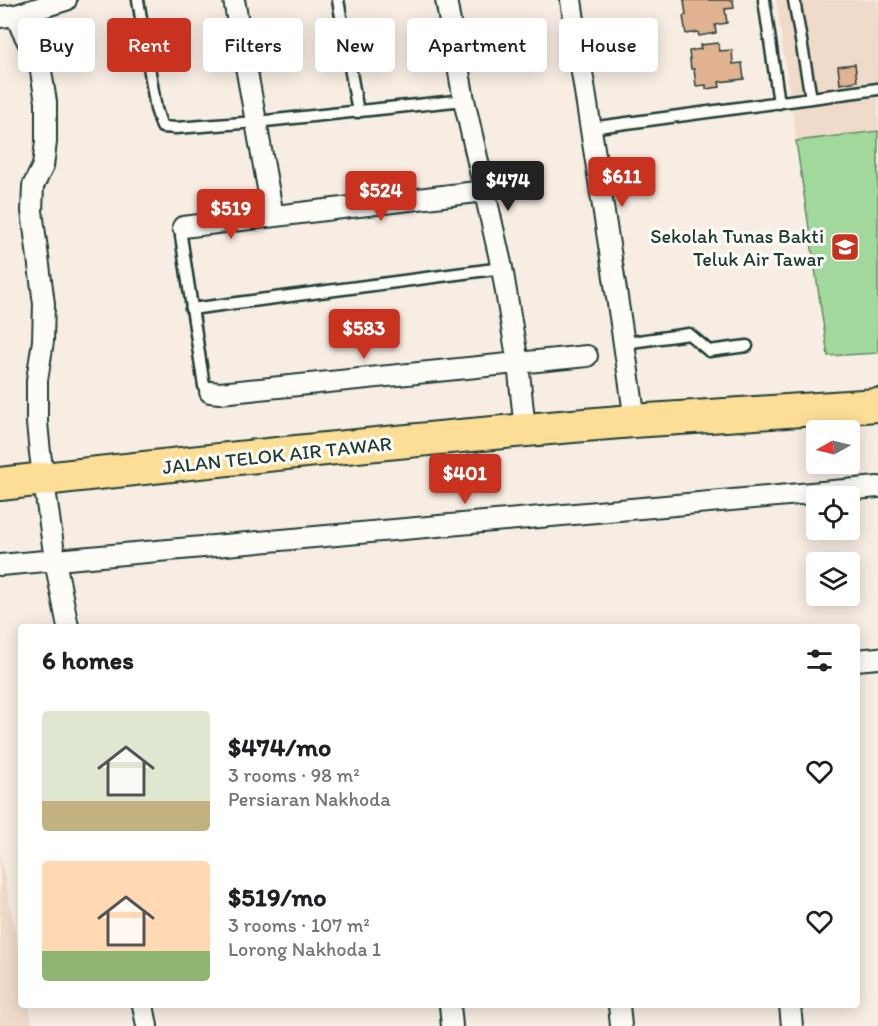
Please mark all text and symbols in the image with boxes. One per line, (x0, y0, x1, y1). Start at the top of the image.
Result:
chip: Buy (18, 18, 95, 72)
chip: Rent (107, 18, 191, 72)
chip: Filters (203, 18, 303, 72)
chip: New (315, 18, 395, 72)
chip: Apartment (407, 18, 547, 72)
chip: House (559, 18, 658, 72)
pin: $611 (586, 157, 658, 208)
pin: $474 (472, 161, 544, 212)
text: $611 (602, 164, 642, 188)
text: $474 (486, 168, 530, 192)
pin: $524 (345, 171, 417, 222)
text: $524 (359, 178, 403, 202)
pin: $519 (195, 189, 267, 240)
text: $519 (211, 196, 251, 220)
place label: Sekolah Tunas Bakti Teluk Air Tawar (650, 224, 824, 271)
school or university icon: Sekolah Tunas Bakti Teluk Air Tawar (829, 231, 861, 263)
pin: $583 (328, 309, 400, 360)
text: $583 (343, 316, 385, 340)
north arrow (806, 420, 860, 474)
map controls (806, 420, 860, 606)
street label: JALAN TELOK AIR TAWAR (161, 431, 393, 479)
pin: $401 (429, 454, 501, 505)
text: $401 (443, 461, 487, 485)
button: locate (806, 486, 860, 540)
button: layers (806, 552, 860, 606)
text: 6 homes (42, 644, 134, 676)
icon: filters (803, 644, 836, 677)
text: $474/mo (228, 731, 331, 763)
icon: home (90, 735, 162, 807)
icon: heart (803, 755, 836, 788)
text: 3 rooms · 98 m² (228, 763, 360, 787)
text: Persiaran Nakhoda (228, 787, 391, 811)
text: $519/mo (228, 881, 327, 913)
icon: home (90, 885, 162, 957)
icon: heart (803, 905, 836, 938)
text: 3 rooms · 107 m² (228, 913, 370, 937)
text: Lorong Nakhoda 1 (228, 937, 381, 961)

